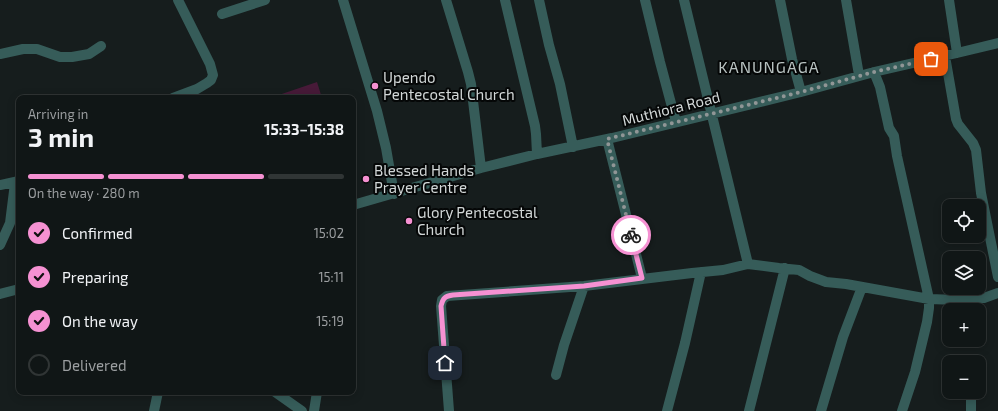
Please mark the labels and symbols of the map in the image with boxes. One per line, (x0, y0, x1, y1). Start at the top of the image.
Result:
pin (914, 42, 948, 76)
district label: KANUNGAGA (718, 57, 820, 76)
place label: Upendo Pentecostal Church (383, 68, 515, 103)
marker: Upendo Pentecostal Church (370, 81, 380, 91)
street label: Muthiora Road (620, 87, 722, 129)
place label: Blessed Hands Prayer Centre (374, 161, 474, 196)
marker: Blessed Hands Prayer Centre (361, 174, 371, 184)
place label: Glory Pentecostal Church (417, 203, 538, 238)
courier (611, 215, 651, 255)
marker: Glory Pentecostal Church (404, 216, 414, 226)
pin (428, 346, 462, 380)

